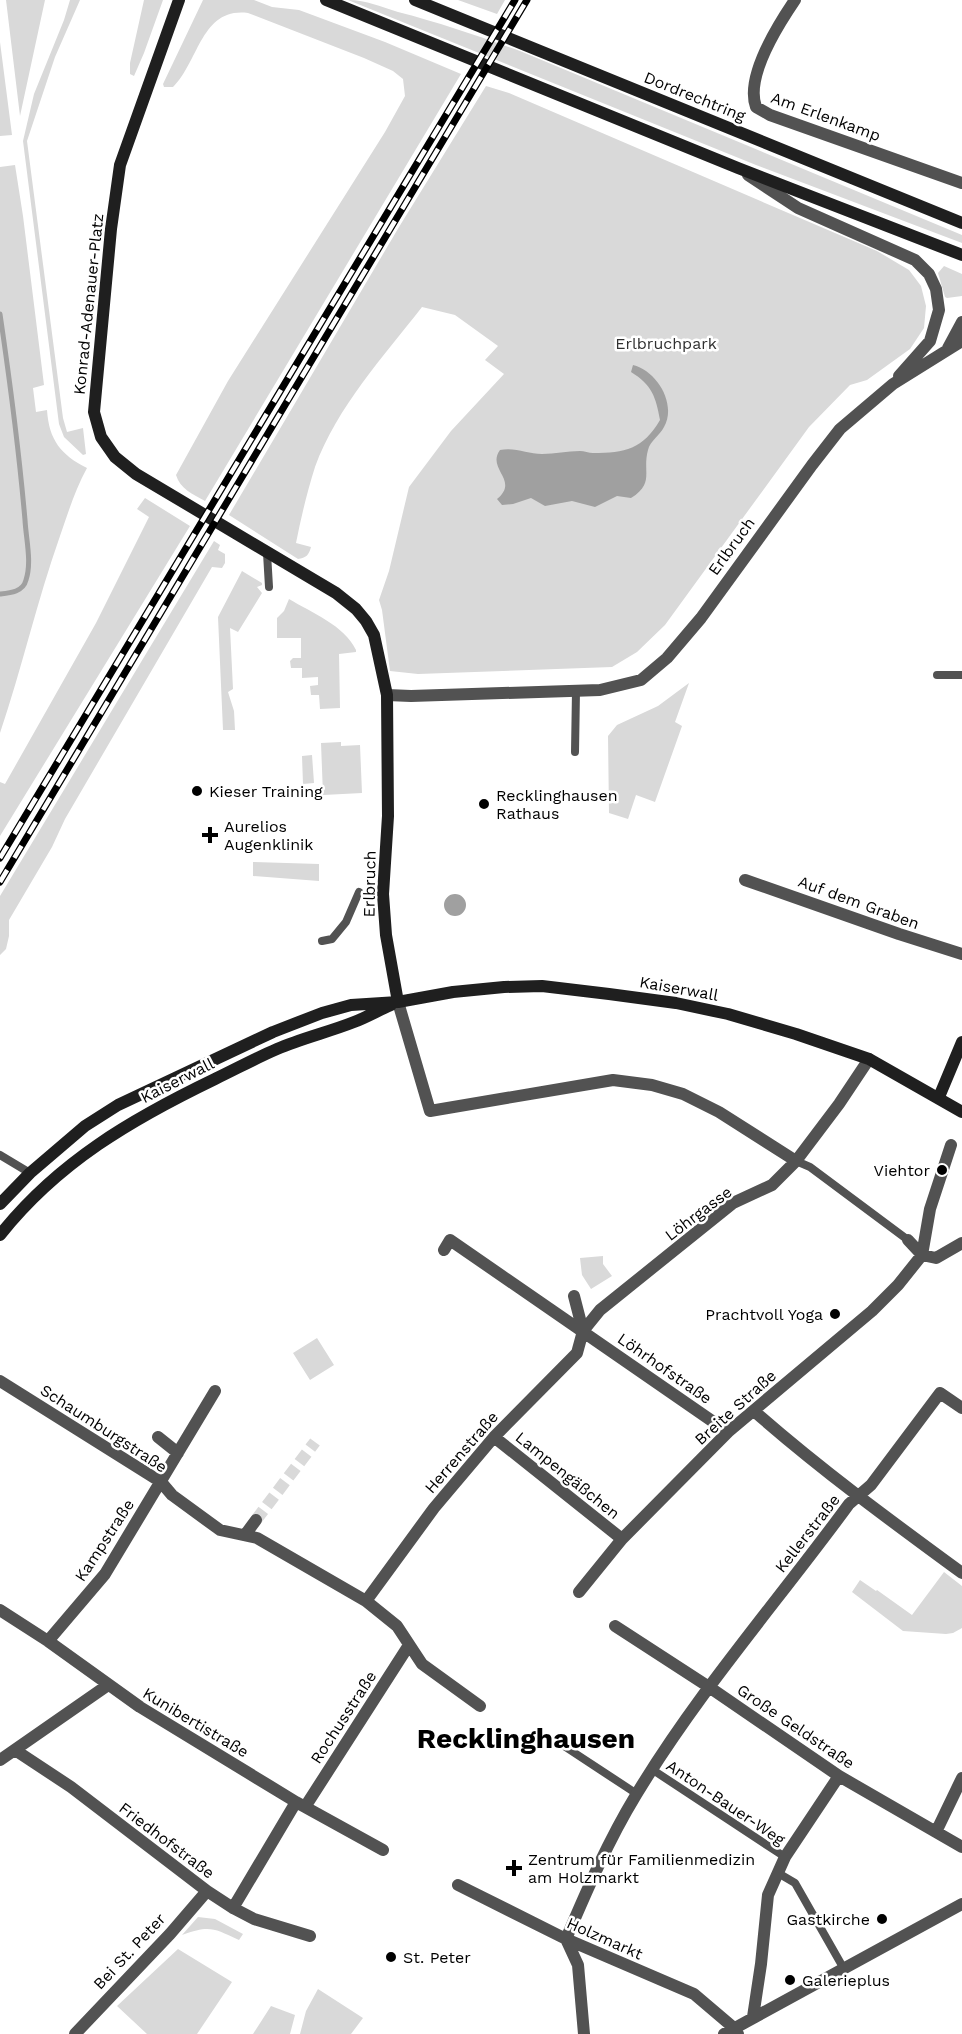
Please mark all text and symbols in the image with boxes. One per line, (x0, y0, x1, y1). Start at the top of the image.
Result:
street label: Dordrechtring (641, 67, 749, 126)
street label: Am Erlenkamp (768, 88, 883, 145)
street label: Konrad-Adenauer-Platz (70, 212, 107, 396)
park label: Erlbruchpark (615, 334, 717, 353)
street label: Erlbruch (704, 514, 759, 579)
place label: Kieser Training (209, 782, 323, 801)
marker: Kieser Training (190, 784, 204, 798)
place label: Recklinghausen Rathaus (496, 786, 618, 823)
marker: Recklinghausen Rathaus (477, 797, 491, 811)
place label: Aurelios Augenklinik (224, 817, 313, 854)
marker: Aurelios Augenklinik (201, 826, 219, 844)
street label: Erlbruch (359, 850, 380, 918)
street label: Auf dem Graben (796, 872, 922, 933)
street label: Kaiserwall (638, 972, 720, 1005)
street label: Kaiserwall (137, 1054, 217, 1107)
place label: Viehtor (874, 1161, 930, 1180)
marker: Viehtor (935, 1163, 949, 1177)
street label: Löhrgasse (661, 1182, 735, 1245)
place label: Prachtvoll Yoga (705, 1305, 823, 1324)
marker: Prachtvoll Yoga (828, 1307, 842, 1321)
street label: Löhrhofstraße (614, 1329, 715, 1408)
street label: Breite Straße (691, 1366, 780, 1449)
street label: Schaumburgstraße (37, 1380, 171, 1477)
street label: Herrenstraße (421, 1407, 502, 1497)
street label: Lampengäßchen (512, 1428, 624, 1523)
street label: Kellerstraße (771, 1490, 844, 1576)
street label: Kampstraße (71, 1496, 138, 1585)
street label: Rochusstraße (306, 1667, 380, 1767)
street label: Große Geldstraße (733, 1680, 858, 1773)
street label: Kunibertistraße (139, 1683, 252, 1761)
district label: Recklinghausen (417, 1722, 635, 1755)
street label: Anton-Bauer-Weg (663, 1756, 789, 1849)
street label: Friedhofstraße (115, 1798, 218, 1882)
place label: Zentrum für Familienmedizin am Holzmarkt (528, 1850, 755, 1887)
marker: Zentrum für Familienmedizin am Holzmarkt (505, 1859, 523, 1877)
street label: Bei St. Peter (89, 1909, 170, 1993)
place label: Gastkirche (787, 1910, 870, 1929)
marker: Gastkirche (875, 1912, 889, 1926)
street label: Holzmarkt (564, 1913, 646, 1964)
place label: St. Peter (403, 1948, 471, 1967)
marker: St. Peter (384, 1950, 398, 1964)
place label: Galerieplus (802, 1971, 890, 1990)
marker: Galerieplus (783, 1973, 797, 1987)

